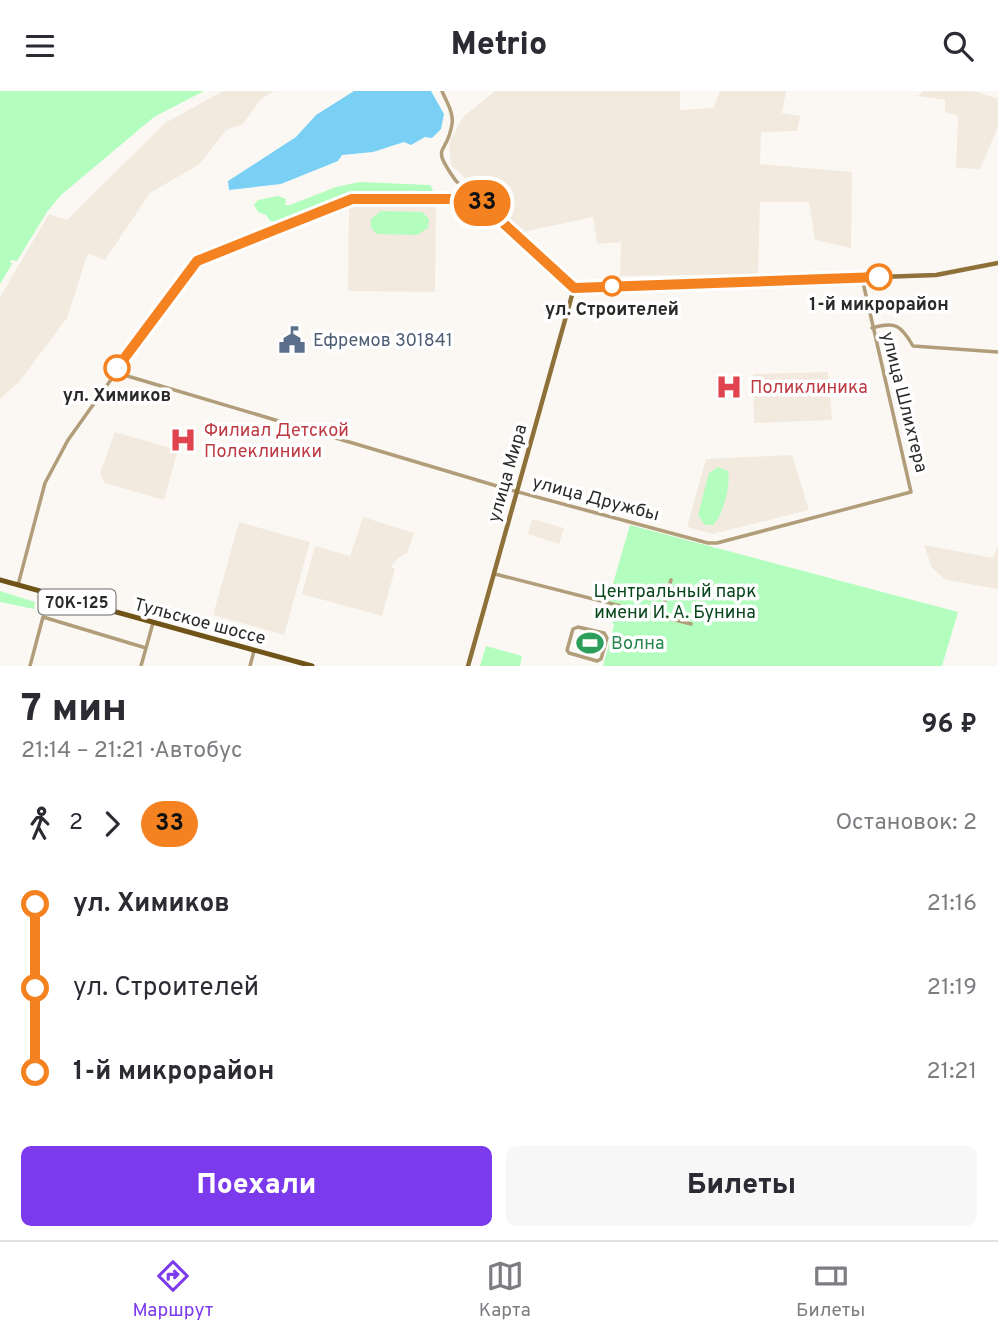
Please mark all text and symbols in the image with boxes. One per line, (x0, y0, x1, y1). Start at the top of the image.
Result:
text: Metrio (451, 26, 547, 66)
icon: menu (21, 27, 59, 65)
icon: search (939, 27, 977, 65)
line badge: 33 (450, 180, 514, 226)
text: 33 (468, 188, 496, 218)
marker: 1-й микрорайон (866, 264, 892, 290)
marker: ул. Строителей (602, 276, 622, 296)
place label: 1-й микрорайон (809, 294, 949, 317)
place label: ул. Строителей (545, 299, 679, 322)
public building icon: Ефремов 301841 (277, 325, 307, 355)
place label: Ефремов 301841 (313, 330, 453, 353)
street label: улица Шлихтера (875, 330, 932, 475)
marker: ул. Химиков (104, 355, 130, 381)
hospital icon: Поликлиника (714, 372, 744, 402)
place label: Поликлиника (750, 377, 868, 400)
place label: ул. Химиков (63, 385, 171, 408)
place label: Филиал Детской Полеклиники (204, 420, 349, 464)
street label: улица Мира (483, 422, 533, 525)
hospital icon: Филиал Детской Полеклиники (168, 425, 198, 455)
street label: улица Дружбы (529, 471, 662, 527)
park label: Центральный парк имени И. А. Бунина (594, 581, 756, 625)
road number: 70К-125 (38, 589, 116, 615)
street label: Тульское шоссе (131, 594, 268, 651)
sports icon: Волна (575, 628, 605, 658)
place label: Волна (611, 633, 664, 656)
text: 7 мин (21, 686, 127, 735)
text: 96 ₽ (921, 709, 977, 742)
text: 21:14 – 21:21 · Автобус (21, 737, 243, 766)
icon: walk (21, 805, 59, 843)
icon: forward (93, 805, 131, 843)
text: 2 (69, 809, 83, 838)
text: 33 (155, 809, 184, 839)
text: Остановок: 2 (836, 809, 977, 838)
text: ул. Химиков (73, 888, 230, 921)
text: 21:16 (927, 890, 977, 919)
text: ул. Строителей (73, 972, 259, 1005)
text: 21:19 (927, 974, 977, 1003)
text: 1-й микрорайон (73, 1056, 274, 1089)
text: 21:21 (927, 1058, 977, 1087)
button: Поехали (21, 1146, 492, 1226)
button: Билеты (506, 1146, 977, 1226)
tab: Маршрут (133, 1257, 213, 1323)
tab: Карта (479, 1257, 531, 1323)
tab: Билеты (796, 1257, 865, 1323)

